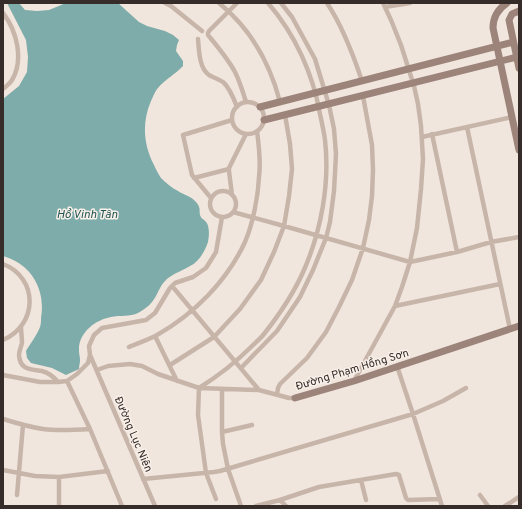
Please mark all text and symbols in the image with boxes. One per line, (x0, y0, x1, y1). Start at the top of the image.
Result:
water label: Hồ Vinh Tân (56, 207, 118, 223)
street label: Đường Phạm Hồng Sơn (294, 346, 411, 394)
street label: Đường Lục Niên (111, 395, 155, 474)

